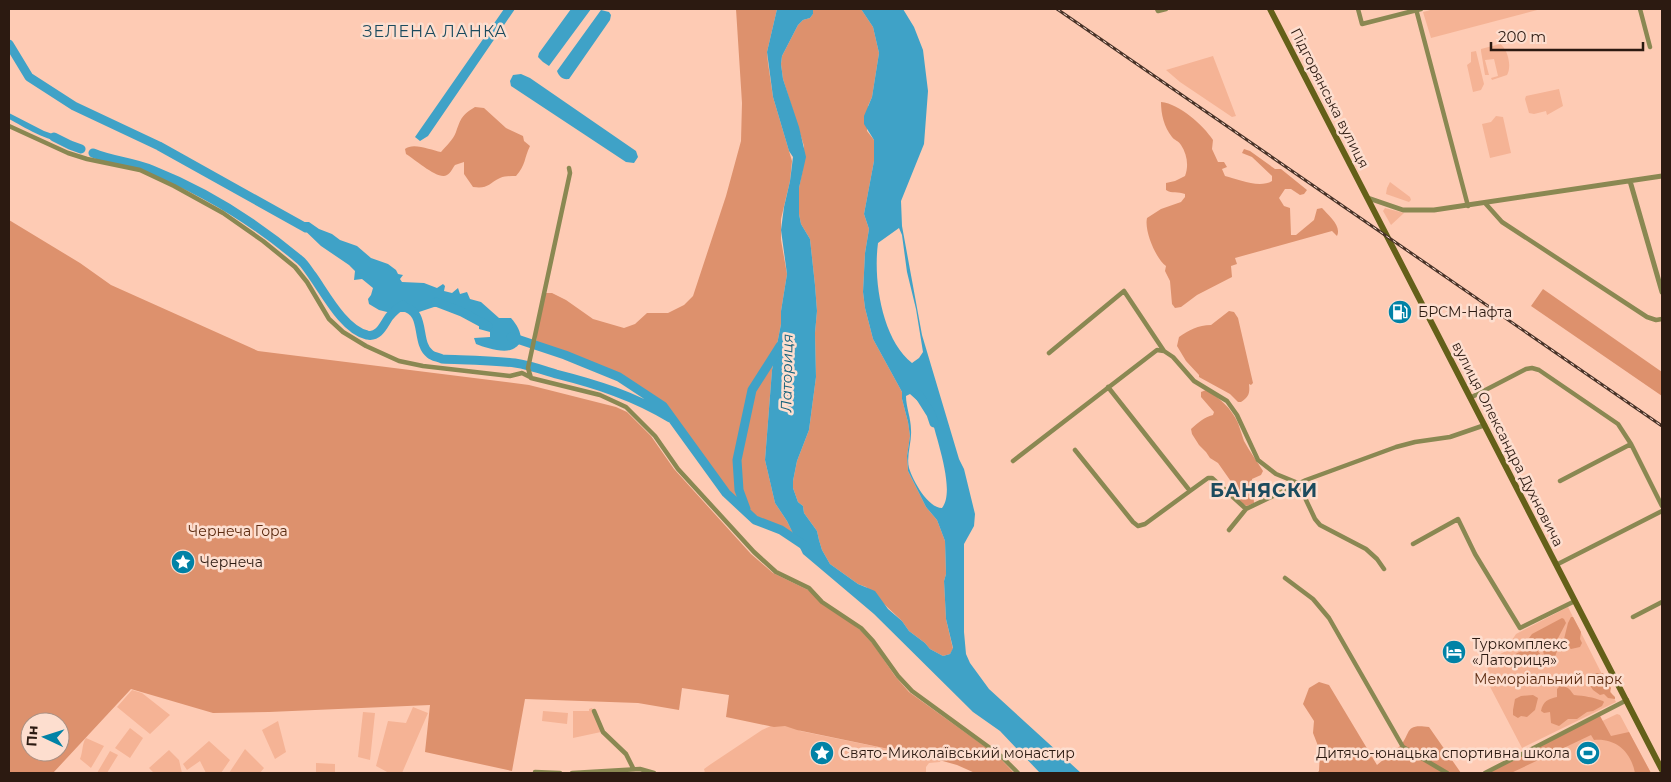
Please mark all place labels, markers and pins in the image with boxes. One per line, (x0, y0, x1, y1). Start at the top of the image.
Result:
fuel station icon: БРСМ-Нафта (1387, 299, 1413, 325)
place label: БРСМ-Нафта (1418, 303, 1512, 321)
place icon: Чернеча (170, 549, 196, 575)
place label: Чернеча (200, 553, 263, 571)
place label: Туркомплекс «Латориця» (1472, 635, 1568, 669)
hotel icon: Туркомплекс «Латориця» (1441, 639, 1467, 665)
place icon: Свято-Миколаївський монастир (809, 740, 835, 766)
sports icon: Дитячо-юнацька спортивна школа (1575, 740, 1601, 766)
place label: Свято-Миколаївський монастир (840, 744, 1075, 762)
place label: Дитячо-юнацька спортивна школа (1316, 744, 1570, 762)

